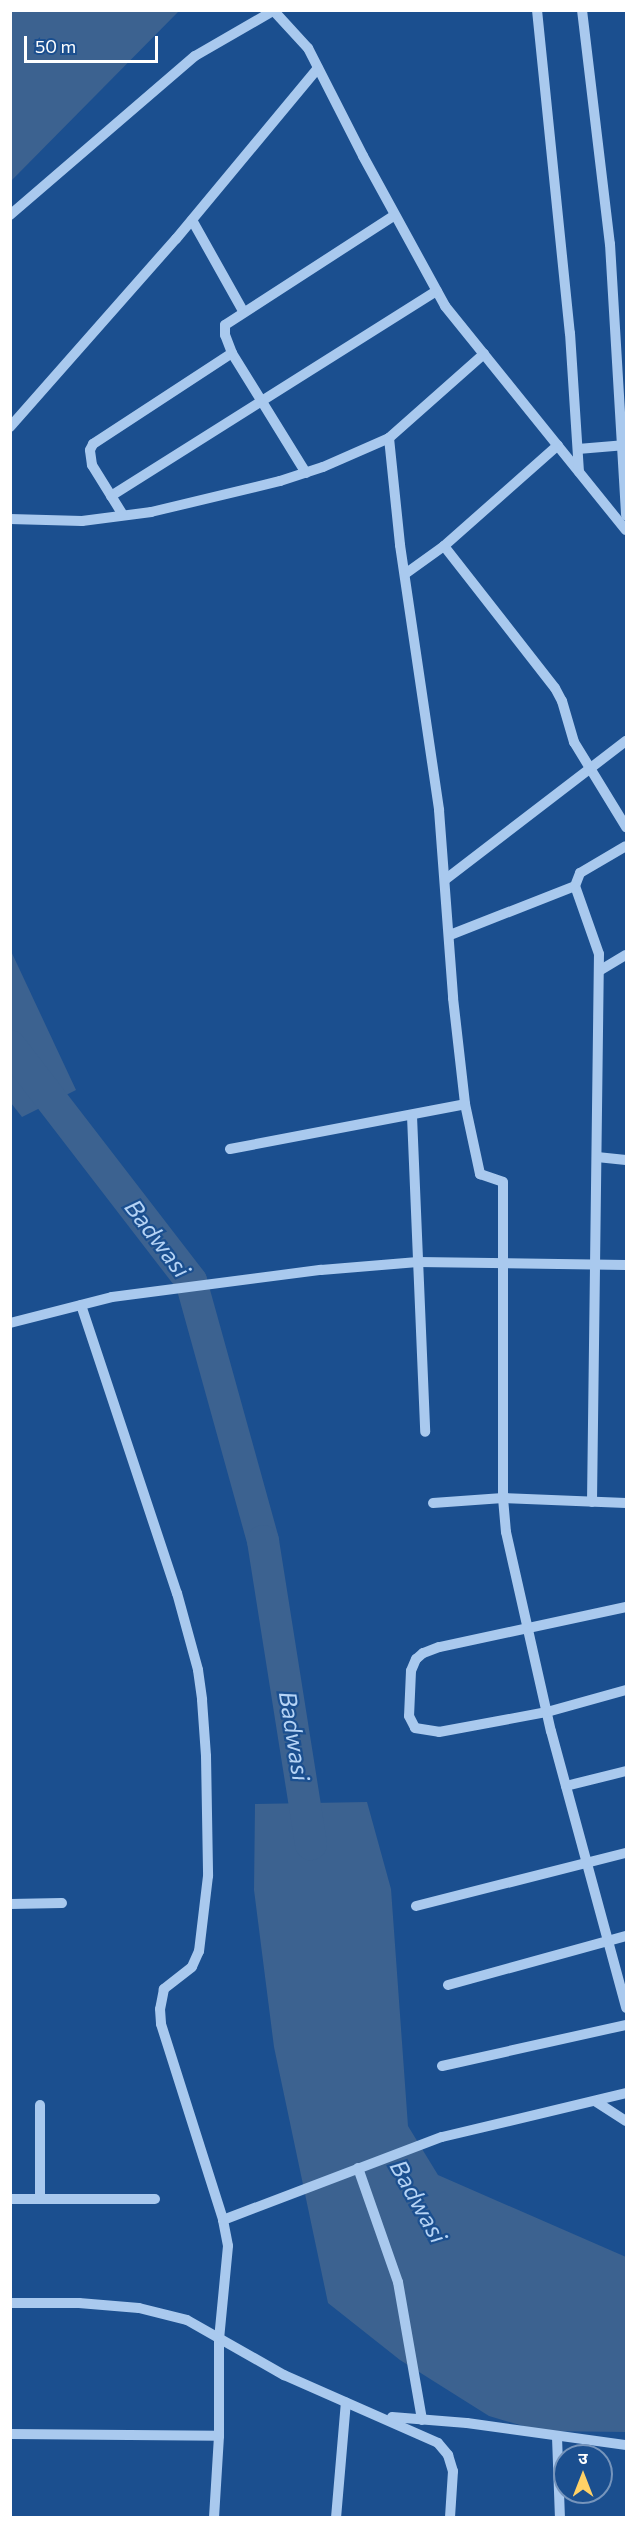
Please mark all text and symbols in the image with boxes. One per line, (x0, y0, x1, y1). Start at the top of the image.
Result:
scale bar (27, 24, 160, 62)
text: 50 m (35, 35, 76, 57)
water label: Badwasi (119, 1193, 197, 1283)
water label: Badwasi (274, 1689, 316, 1783)
water label: Badwasi (384, 2154, 454, 2248)
north arrow (553, 2444, 613, 2504)
text: उ (578, 2448, 588, 2467)

